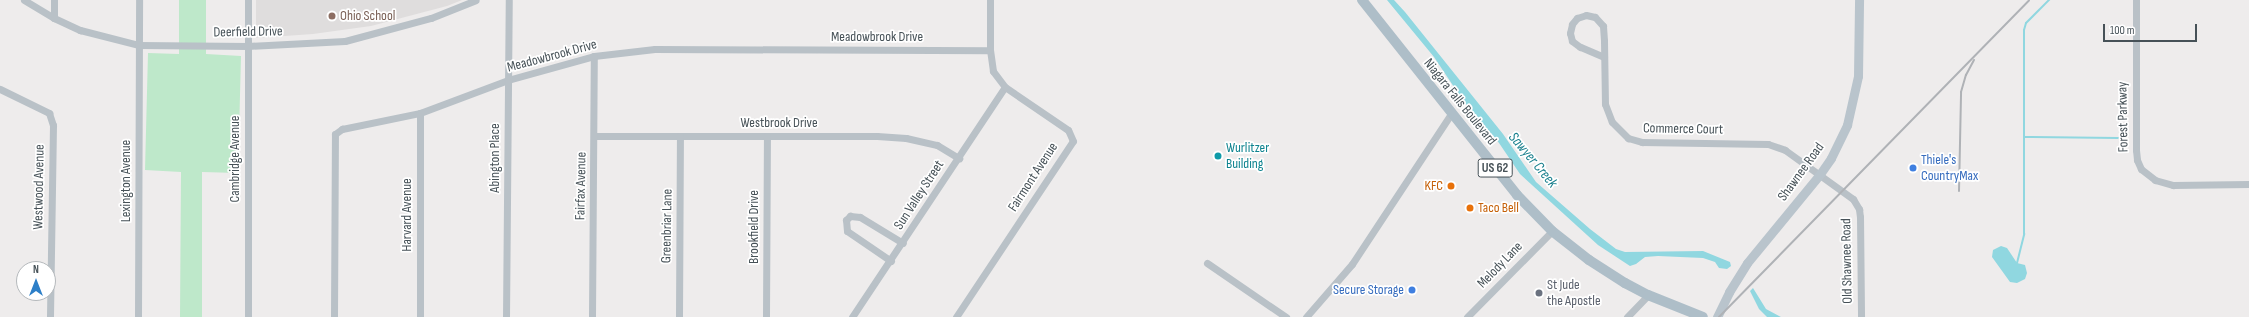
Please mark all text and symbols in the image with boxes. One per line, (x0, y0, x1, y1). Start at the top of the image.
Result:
place label: Ohio School (340, 8, 395, 24)
marker: Ohio School (327, 11, 337, 21)
scale bar (2105, 16, 2199, 42)
street label: Deerfield Drive (213, 23, 283, 41)
text: 100 m (2110, 23, 2135, 38)
street label: Meadowbrook Drive (831, 29, 923, 45)
street label: Meadowbrook Drive (505, 36, 599, 76)
street label: Niagara Falls Boulevard (1420, 55, 1500, 149)
street label: Forest Parkway (2114, 81, 2132, 153)
street label: Westbrook Drive (740, 115, 818, 131)
street label: Cambridge Avenue (227, 116, 243, 202)
street label: Commerce Court (1643, 120, 1723, 138)
street label: Abington Place (487, 123, 503, 193)
water label: Sawyer Creek (1505, 129, 1561, 191)
street label: Fairmont Avenue (1005, 139, 1061, 215)
street label: Lexington Avenue (118, 140, 134, 222)
place label: Wurlitzer Building (1226, 140, 1269, 172)
street label: Shawnee Road (1774, 140, 1828, 204)
street label: Westwood Avenue (30, 144, 48, 230)
marker: Wurlitzer Building (1213, 151, 1223, 161)
street label: Fairfax Avenue (572, 152, 590, 220)
place label: Thiele's CountryMax (1921, 152, 1978, 184)
street label: Sun Valley Street (890, 157, 948, 233)
road number: US 62 (1477, 157, 1513, 179)
marker: Thiele's CountryMax (1908, 163, 1918, 173)
street label: Harvard Avenue (399, 178, 415, 252)
place label: KFC (1425, 178, 1443, 194)
marker: KFC (1446, 181, 1456, 191)
street label: Greenbriar Lane (658, 189, 676, 263)
street label: Brookfield Drive (746, 190, 762, 264)
place label: Taco Bell (1478, 200, 1519, 216)
marker: Taco Bell (1465, 203, 1475, 213)
street label: Old Shawnee Road (1838, 218, 1856, 304)
street label: Melody Lane (1474, 238, 1526, 292)
north arrow (16, 261, 56, 301)
text: N (33, 263, 39, 276)
place label: St Jude the Apostle (1547, 277, 1601, 310)
place label: Secure Storage (1333, 282, 1404, 298)
marker: Secure Storage (1407, 285, 1417, 295)
marker: St Jude the Apostle (1534, 288, 1544, 298)

